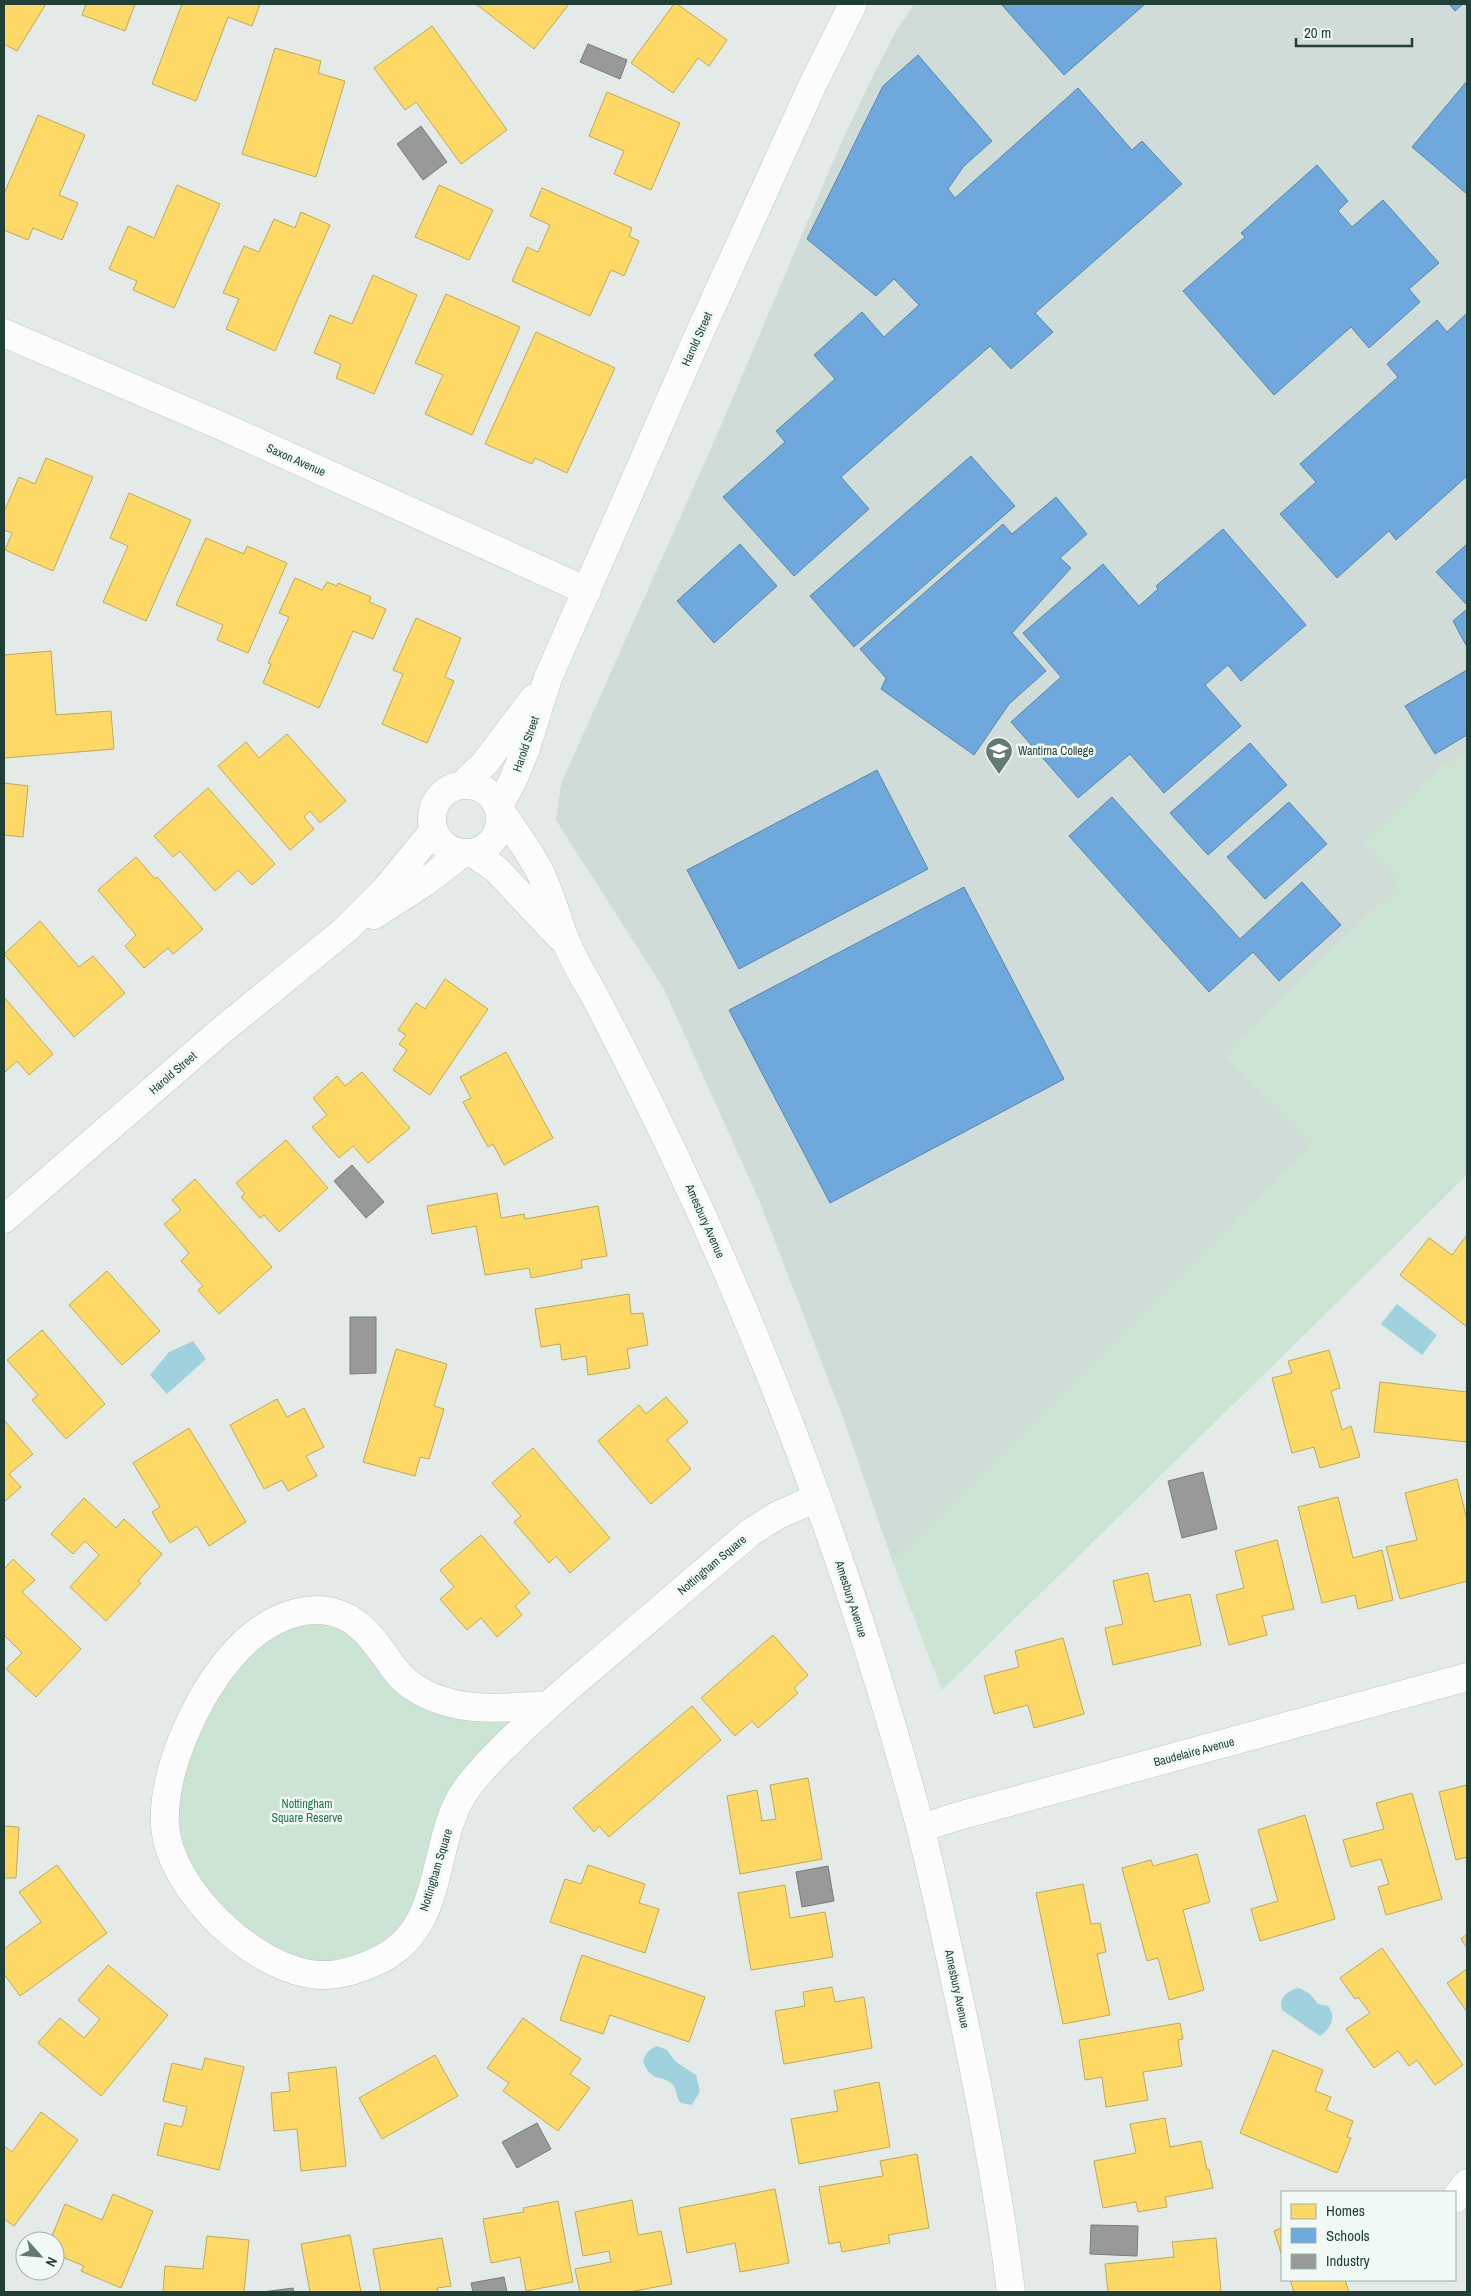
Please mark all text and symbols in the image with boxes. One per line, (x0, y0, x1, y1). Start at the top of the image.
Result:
scale bar (1296, 15, 1412, 47)
text: 20 m (1304, 22, 1331, 43)
street label: Harold Street (678, 309, 716, 369)
street label: Saxon Avenue (264, 440, 328, 480)
street label: Harold Street (509, 714, 543, 774)
school or university icon: Wantirna College (984, 736, 1014, 775)
place label: Wantirna College (1018, 743, 1094, 759)
street label: Harold Street (146, 1048, 200, 1098)
street label: Amesbury Avenue (681, 1180, 729, 1261)
street label: Nottingham Square (674, 1531, 750, 1599)
street label: Amesbury Avenue (831, 1558, 871, 1639)
street label: Baudelaire Avenue (1152, 1734, 1236, 1770)
park label: Nottingham Square Reserve (271, 1796, 343, 1826)
street label: Nottingham Square (416, 1827, 456, 1913)
street label: Amesbury Avenue (941, 1947, 973, 2030)
legend (1281, 2191, 1456, 2281)
text: Homes (1326, 2200, 1365, 2221)
text: Schools (1326, 2225, 1370, 2246)
north arrow (15, 2231, 65, 2281)
text: Industry (1326, 2250, 1371, 2271)
text: N (42, 2254, 61, 2270)

